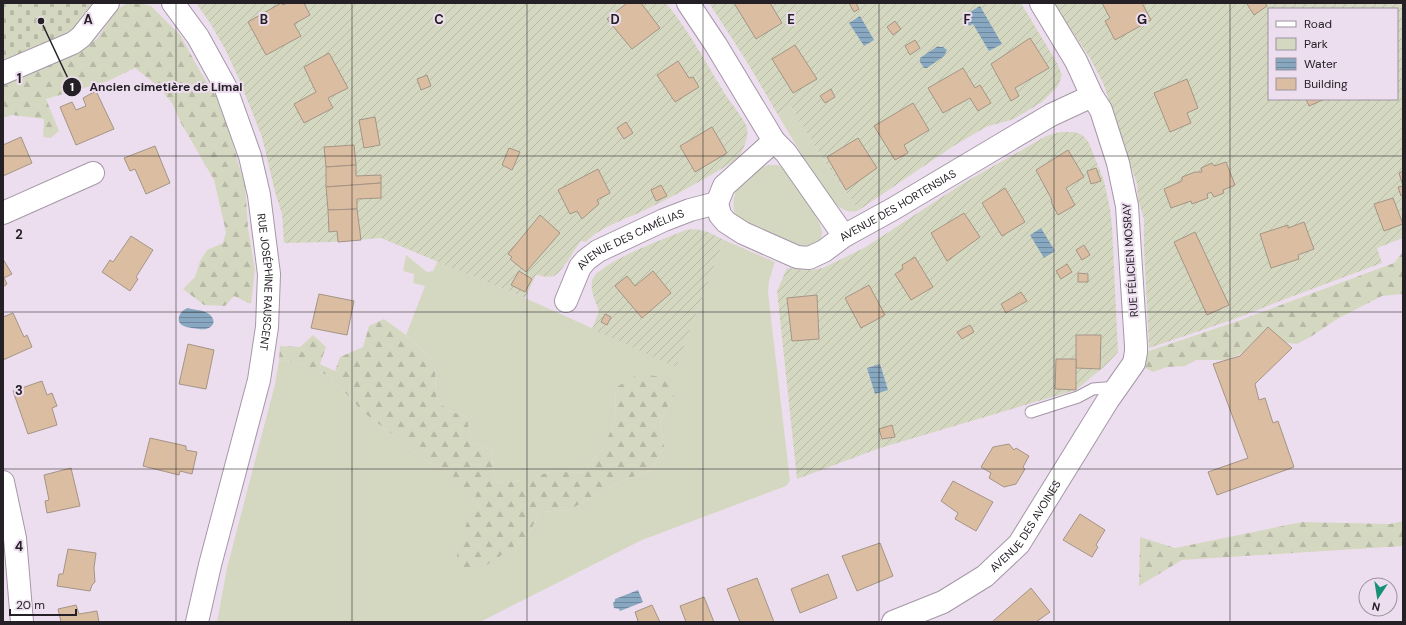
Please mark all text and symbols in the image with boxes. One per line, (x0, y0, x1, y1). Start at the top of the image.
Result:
legend (1268, 8, 1398, 100)
text: A (83, 11, 93, 28)
text: B (260, 11, 268, 28)
text: C (434, 11, 444, 28)
text: D (610, 11, 620, 28)
text: E (787, 11, 795, 28)
text: F (963, 11, 971, 28)
text: G (1137, 11, 1147, 28)
text: Road (1304, 16, 1332, 32)
text: Park (1304, 36, 1328, 52)
text: Water (1304, 56, 1338, 72)
text: 1 (17, 70, 21, 87)
callout: Ancien cimetière de Limal (62, 75, 251, 99)
text: Building (1304, 76, 1348, 92)
text: 1 (70, 79, 74, 95)
text: Ancien cimetière de Limal (90, 79, 242, 95)
street label: AVENUE DES HORTENSIAS (836, 166, 958, 244)
street label: RUE FÉLICIEN MOSRAY (1119, 202, 1141, 317)
street label: AVENUE DES CAMÉLIAS (574, 206, 686, 273)
street label: RUE JOSÉPHINE RAUSCENT (254, 213, 276, 352)
text: 2 (15, 226, 23, 243)
text: 3 (15, 382, 23, 399)
street label: AVENUE DES AVOINES (987, 478, 1064, 575)
text: 4 (15, 538, 23, 555)
north arrow (1358, 577, 1398, 617)
scale bar (10, 591, 76, 617)
text: 20 m (16, 597, 45, 613)
text: N (1371, 599, 1381, 614)

